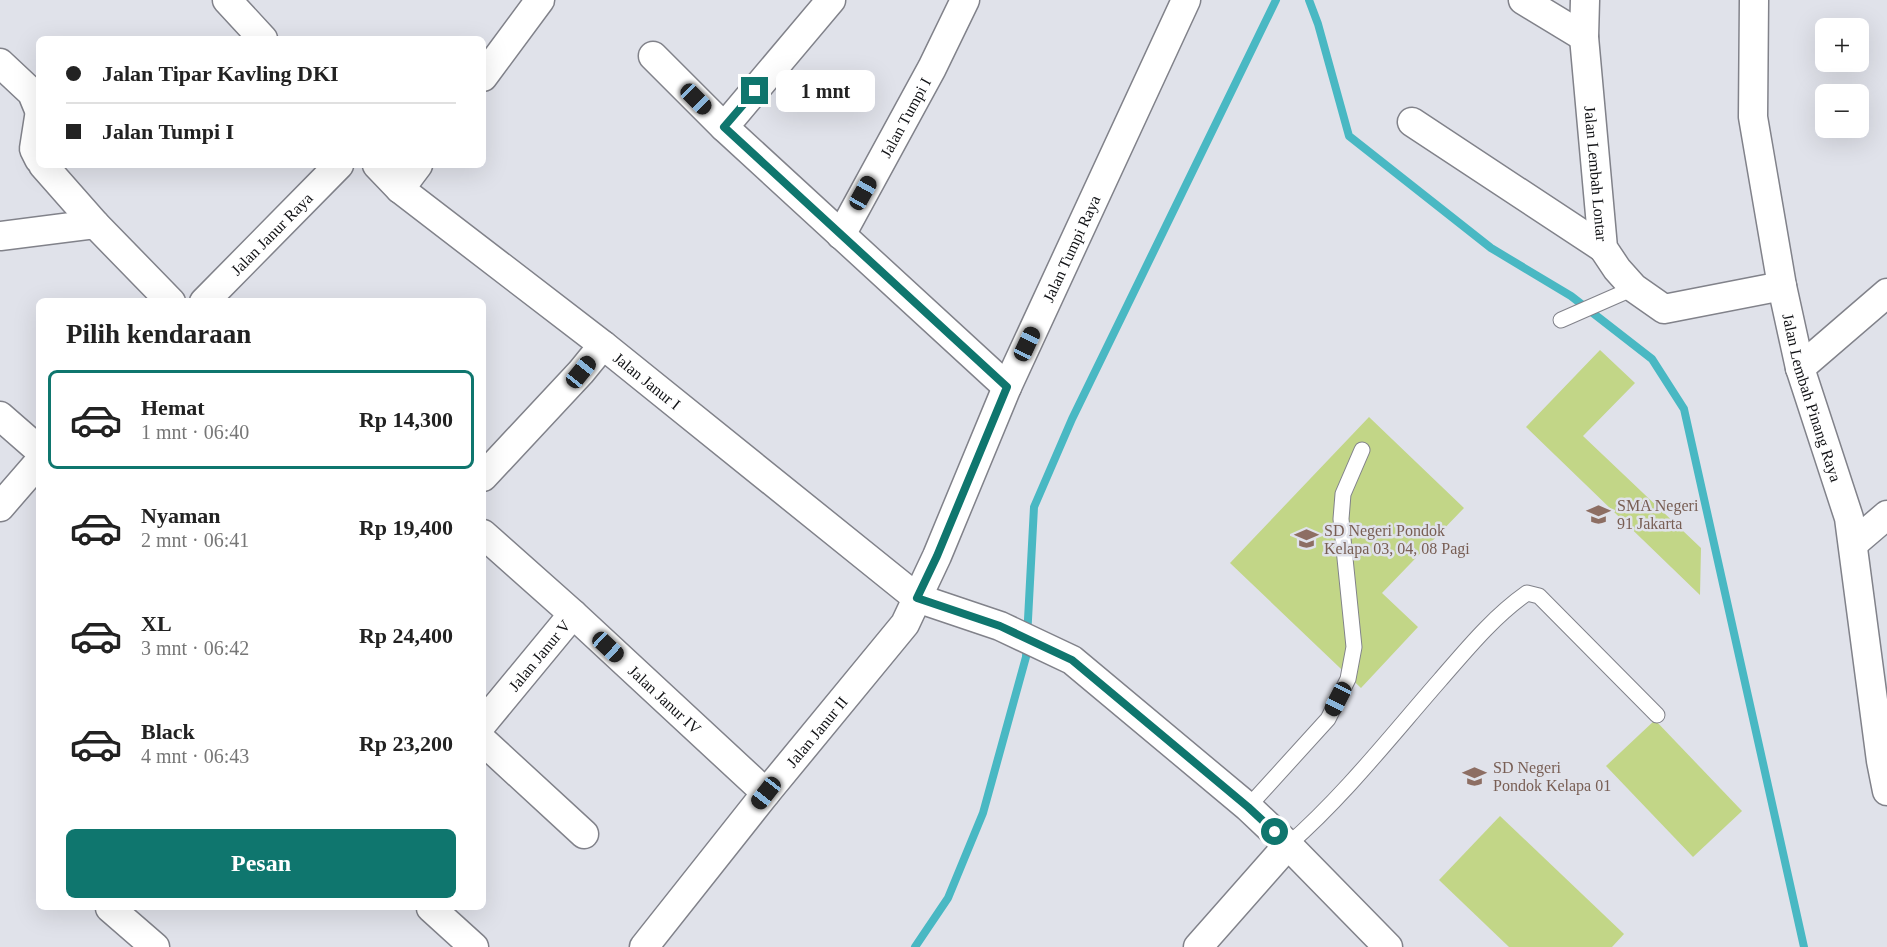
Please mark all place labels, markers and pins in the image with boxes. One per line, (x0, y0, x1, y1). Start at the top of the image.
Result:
place label: SMA Negeri 91 Jakarta (1617, 497, 1699, 532)
school or university icon: SMA Negeri 91 Jakarta (1586, 501, 1612, 527)
place label: SD Negeri Pondok Kelapa 03, 04, 08 Pagi (1324, 522, 1470, 558)
school or university icon: SD Negeri Pondok Kelapa 03, 04, 08 Pagi (1293, 526, 1319, 552)
place label: SD Negeri Pondok Kelapa 01 (1493, 759, 1611, 795)
school or university icon: SD Negeri Pondok Kelapa 01 (1462, 763, 1488, 789)

